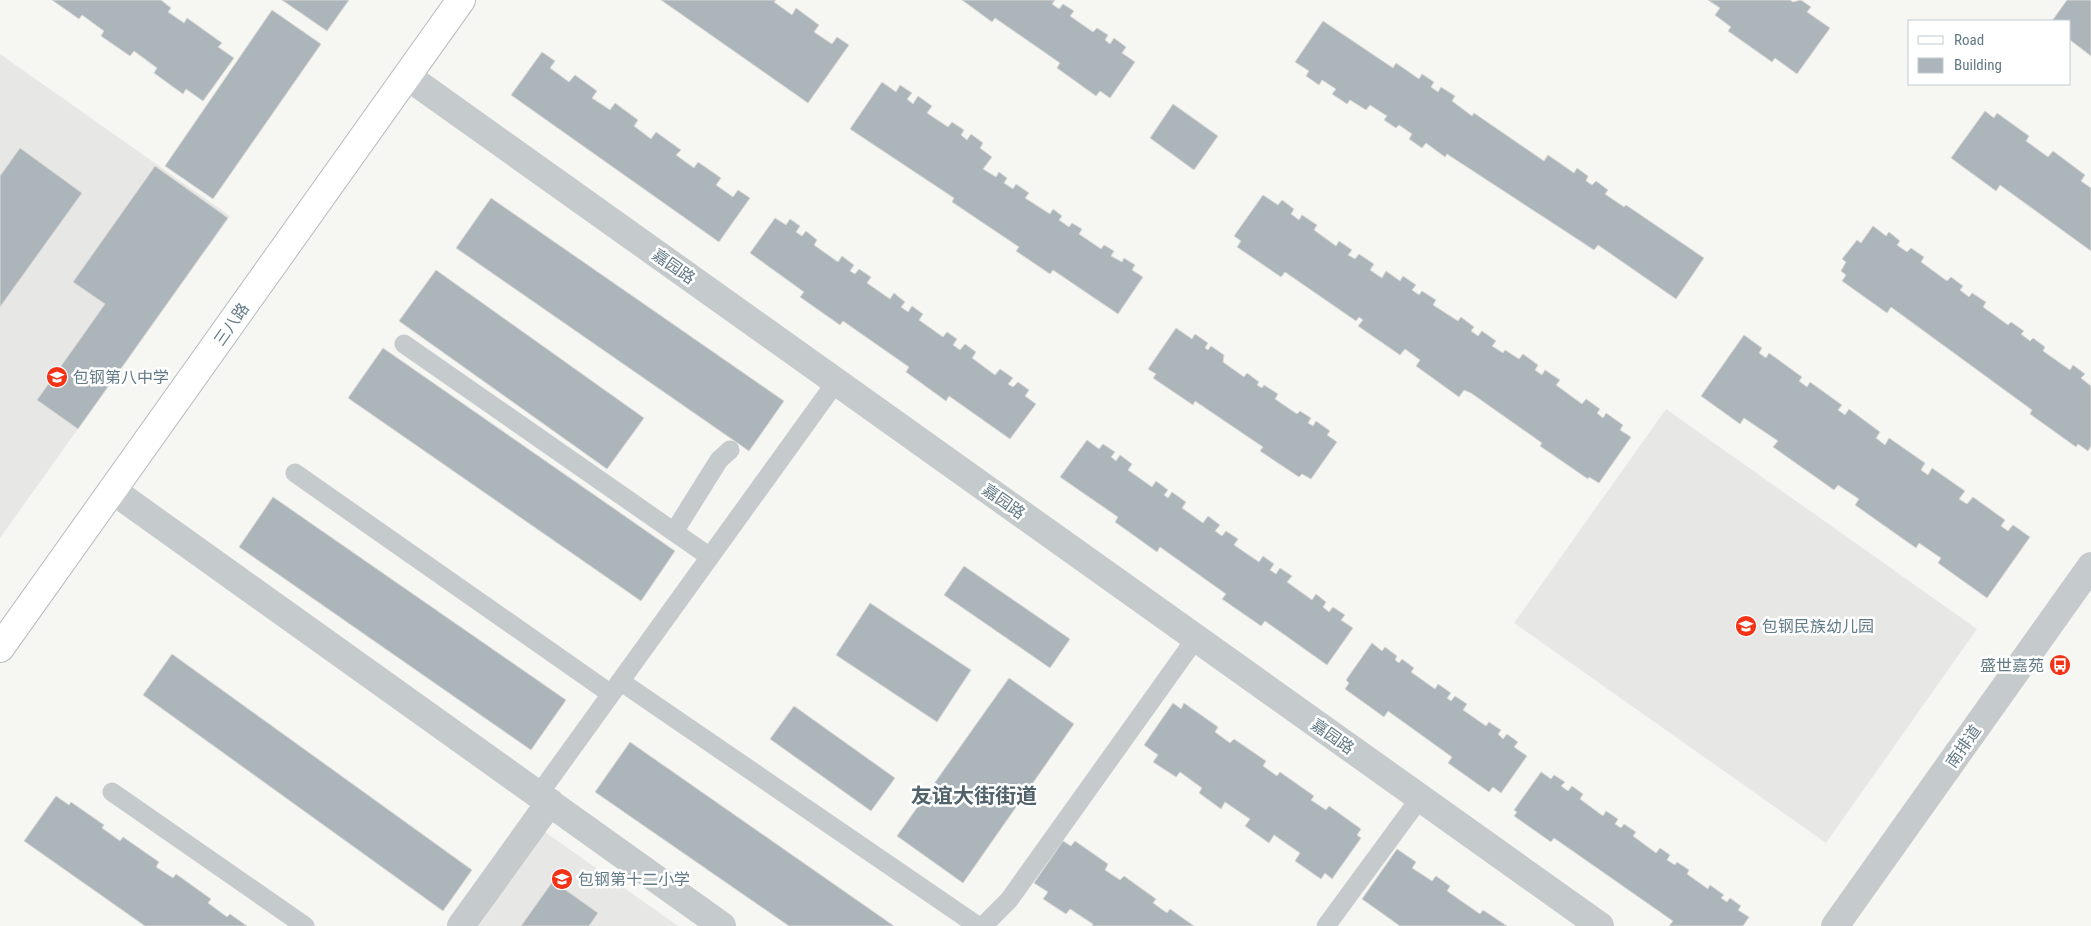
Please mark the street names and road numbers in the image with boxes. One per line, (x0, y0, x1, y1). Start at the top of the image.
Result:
street label: 嘉园路 (649, 245, 699, 288)
street label: 三八路 (210, 299, 253, 349)
street label: 嘉园路 (979, 480, 1029, 523)
street label: 嘉园路 (1308, 715, 1358, 758)
street label: 南排道 (1942, 721, 1985, 771)

